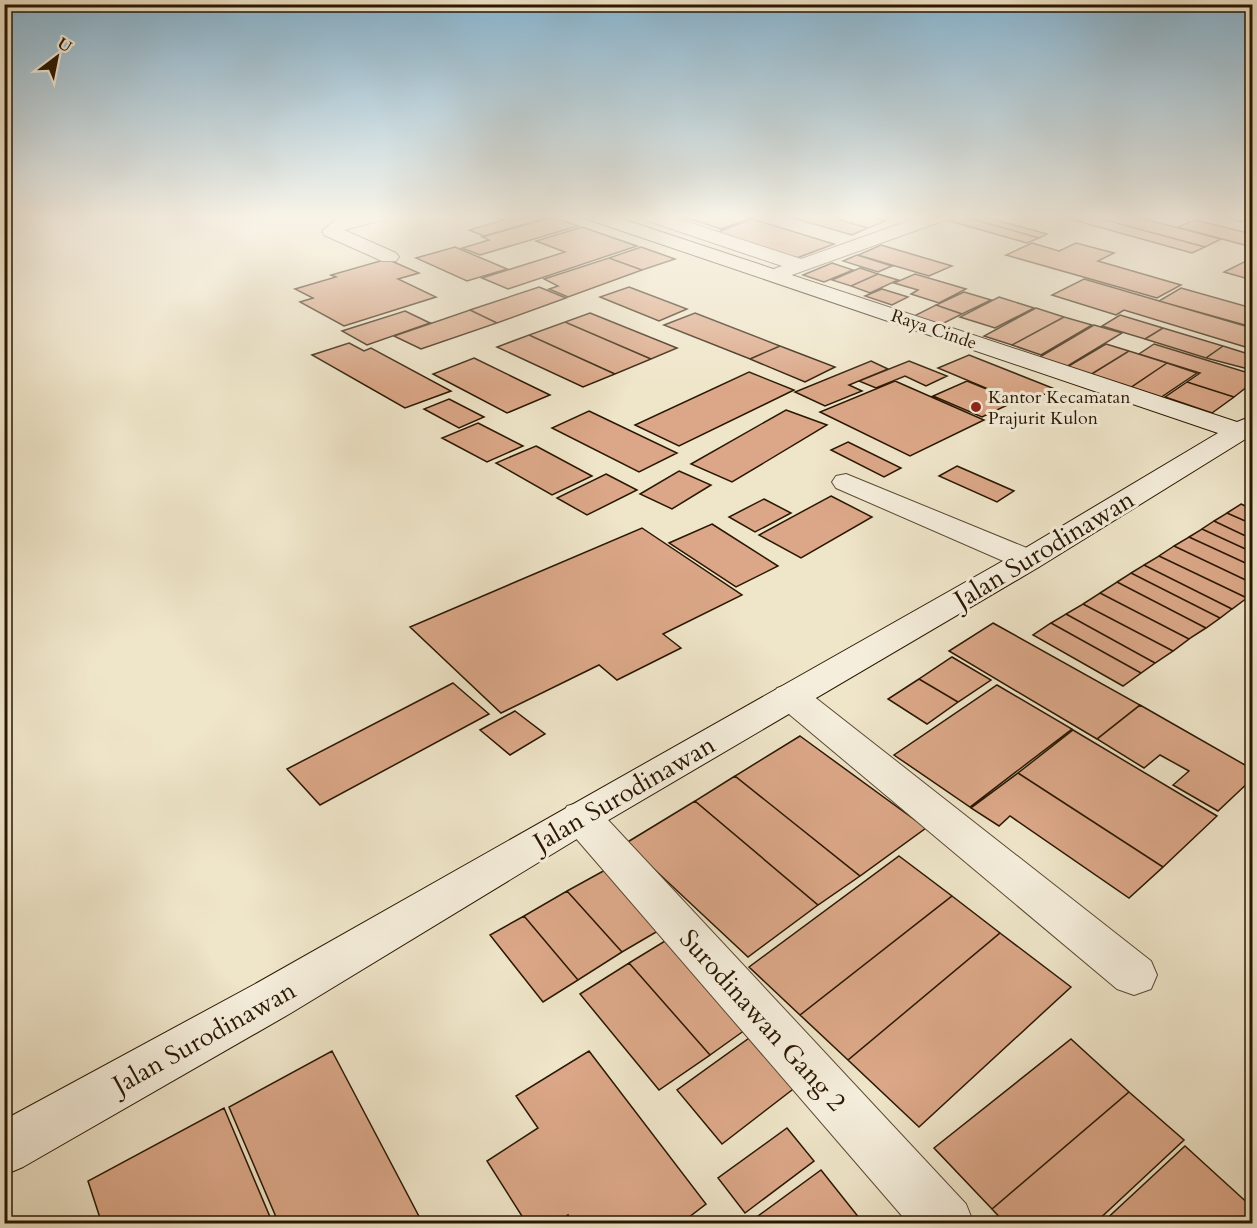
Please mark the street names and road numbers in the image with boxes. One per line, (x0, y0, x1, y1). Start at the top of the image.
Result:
street label: Raya Cinde (888, 303, 980, 356)
street label: Jalan Surodinawan (944, 482, 1141, 619)
street label: Jalan Surodinawan (523, 727, 722, 862)
street label: Surodinawan Gang 2 (672, 922, 854, 1119)
street label: Jalan Surodinawan (103, 972, 302, 1104)

